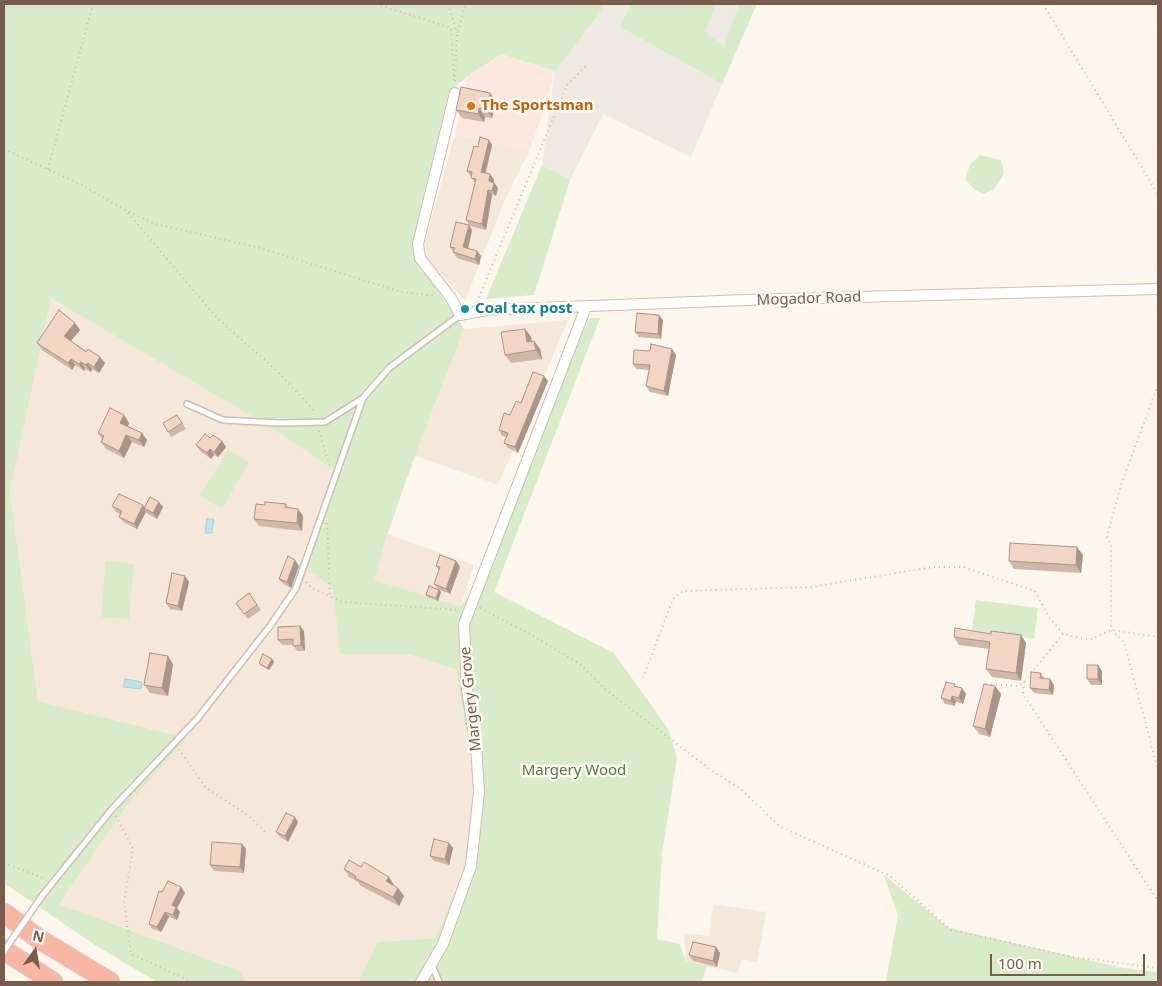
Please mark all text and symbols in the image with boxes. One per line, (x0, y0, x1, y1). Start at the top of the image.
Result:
place label: The Sportsman (481, 97, 593, 115)
marker: The Sportsman (465, 100, 477, 112)
street label: Mogador Road (756, 288, 862, 310)
place label: Coal tax post (475, 300, 572, 318)
marker: Coal tax post (459, 303, 471, 315)
street label: Margery Grove (457, 646, 485, 752)
park label: Margery Wood (522, 762, 626, 780)
text: N (31, 925, 46, 946)
north arrow (10, 926, 60, 976)
scale bar (992, 944, 1147, 976)
text: 100 m (998, 953, 1042, 973)

